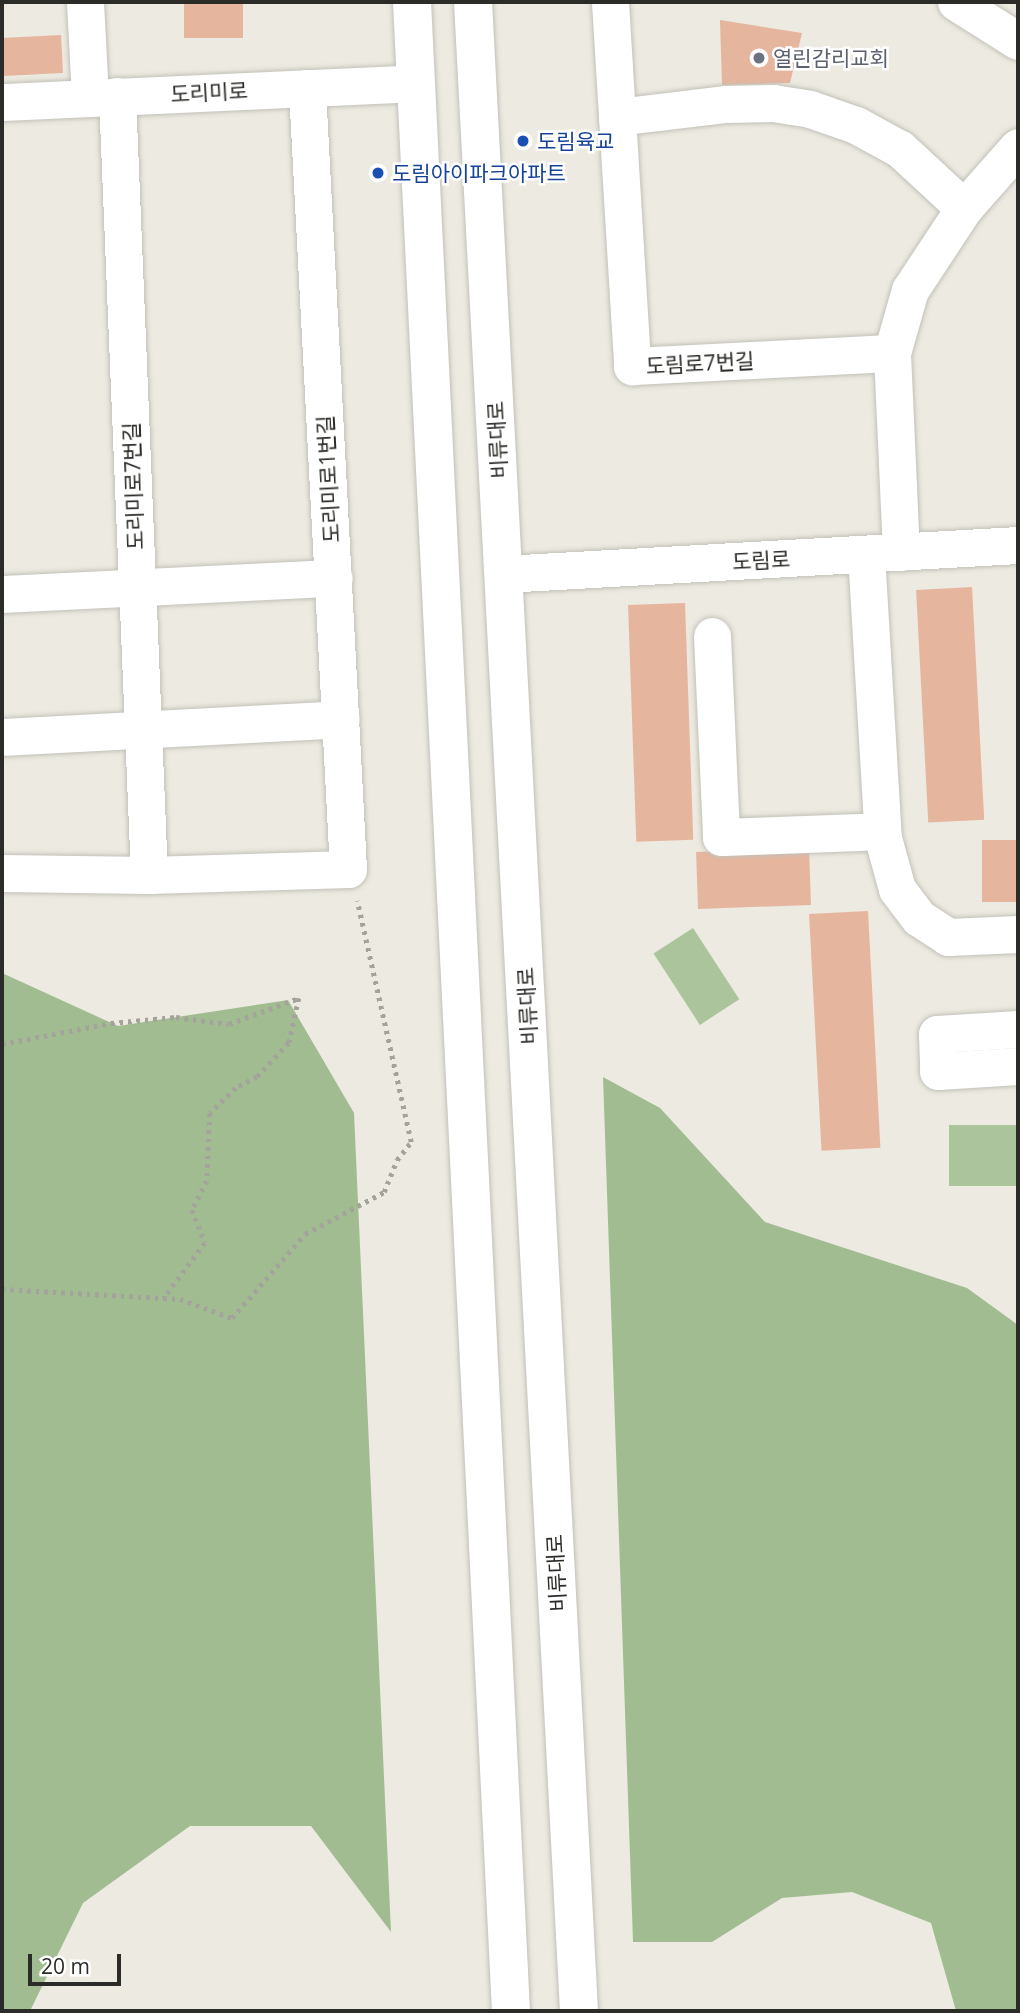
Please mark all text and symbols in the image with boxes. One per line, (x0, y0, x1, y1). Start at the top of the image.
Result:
place label: 열린감리교회 (773, 45, 889, 71)
marker: 열린감리교회 (751, 50, 767, 66)
street label: 도리미로 (170, 77, 248, 107)
place label: 도림육교 (537, 128, 614, 154)
marker: 도림육교 (515, 133, 531, 149)
place label: 도림아이파크아파트 (392, 160, 566, 186)
marker: 도림아이파크아파트 (370, 165, 386, 181)
street label: 도림로7번길 (645, 348, 755, 378)
street label: 비류대로 (482, 401, 512, 479)
street label: 도리미로1번길 (312, 414, 344, 544)
street label: 도리미로7번길 (118, 422, 148, 550)
street label: 도림로 (731, 546, 791, 574)
street label: 비류대로 (512, 967, 542, 1045)
street label: 비류대로 (541, 1534, 571, 1612)
scale bar (32, 1940, 124, 1984)
text: 20 m (41, 1952, 90, 1980)

